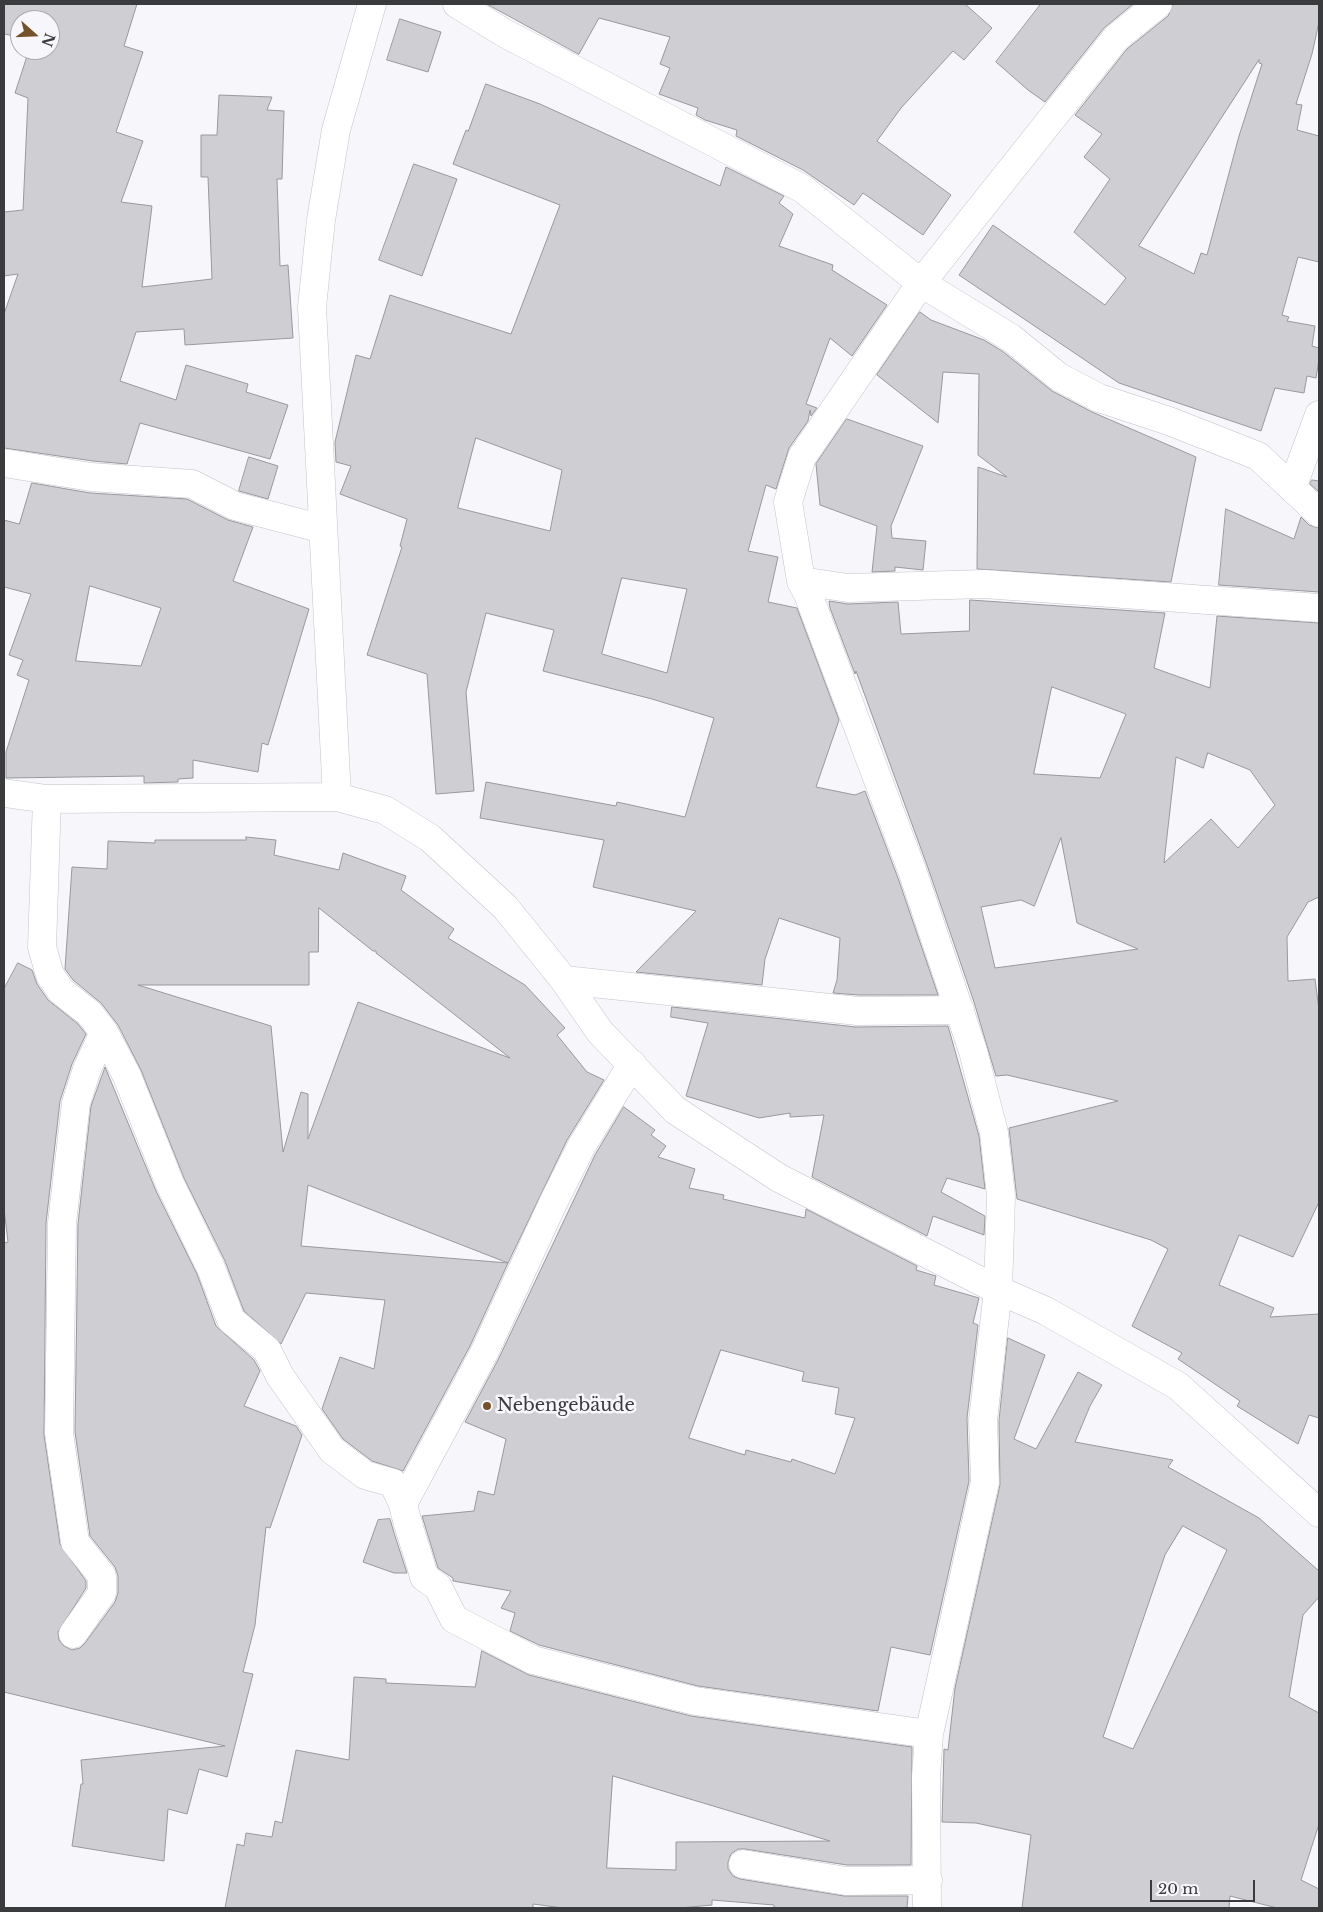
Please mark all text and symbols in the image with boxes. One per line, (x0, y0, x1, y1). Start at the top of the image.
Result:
north arrow (10, 10, 60, 60)
text: N (37, 31, 59, 49)
place label: Nebengebäude (497, 1395, 635, 1417)
marker: Nebengebäude (481, 1400, 493, 1412)
scale bar (1153, 1870, 1258, 1902)
text: 20 m (1158, 1879, 1198, 1898)

